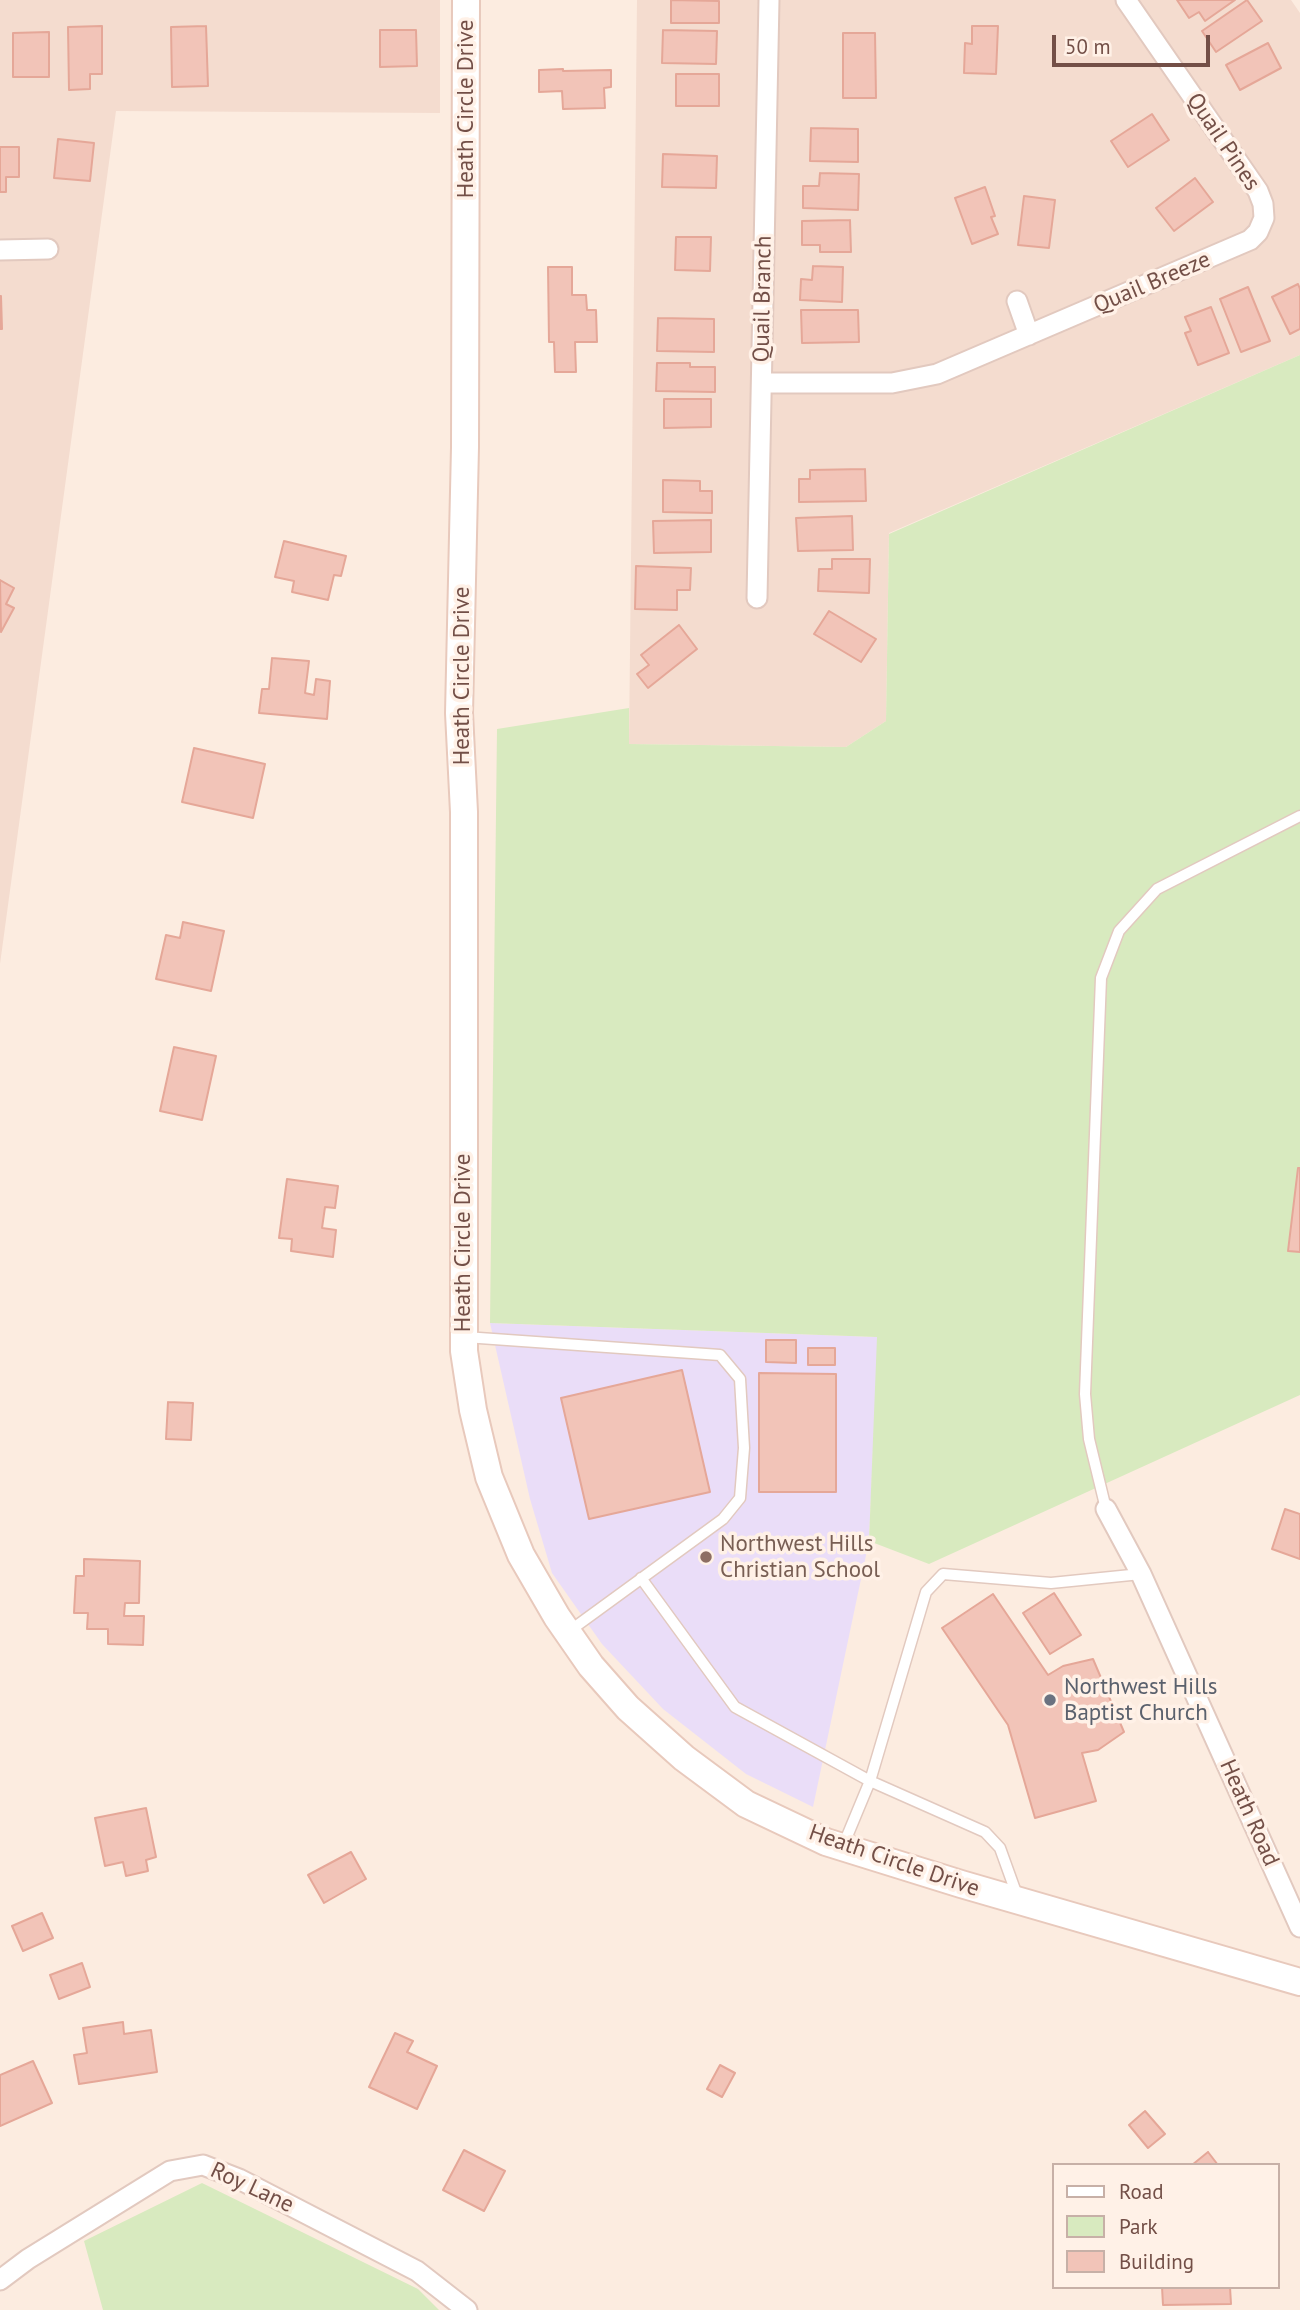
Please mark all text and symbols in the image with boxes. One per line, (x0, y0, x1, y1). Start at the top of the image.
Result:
street label: Heath Circle Drive (452, 20, 480, 198)
scale bar (1055, 21, 1212, 65)
text: 50 m (1065, 33, 1111, 60)
street label: Quail Pines (1180, 88, 1266, 196)
street label: Quail Branch (748, 235, 778, 363)
street label: Quail Breeze (1089, 246, 1215, 320)
street label: Heath Circle Drive (448, 587, 476, 765)
street label: Heath Circle Drive (449, 1154, 477, 1332)
place label: Northwest Hills Christian School (720, 1530, 880, 1584)
marker: Northwest Hills Christian School (698, 1549, 714, 1565)
place label: Northwest Hills Baptist Church (1064, 1673, 1217, 1727)
marker: Northwest Hills Baptist Church (1042, 1692, 1058, 1708)
street label: Heath Road (1213, 1755, 1285, 1871)
street label: Heath Circle Drive (805, 1819, 983, 1903)
street label: Roy Lane (206, 2157, 298, 2219)
legend (1052, 2163, 1279, 2289)
text: Road (1119, 2178, 1163, 2205)
text: Park (1119, 2213, 1158, 2240)
text: Building (1119, 2248, 1194, 2275)

